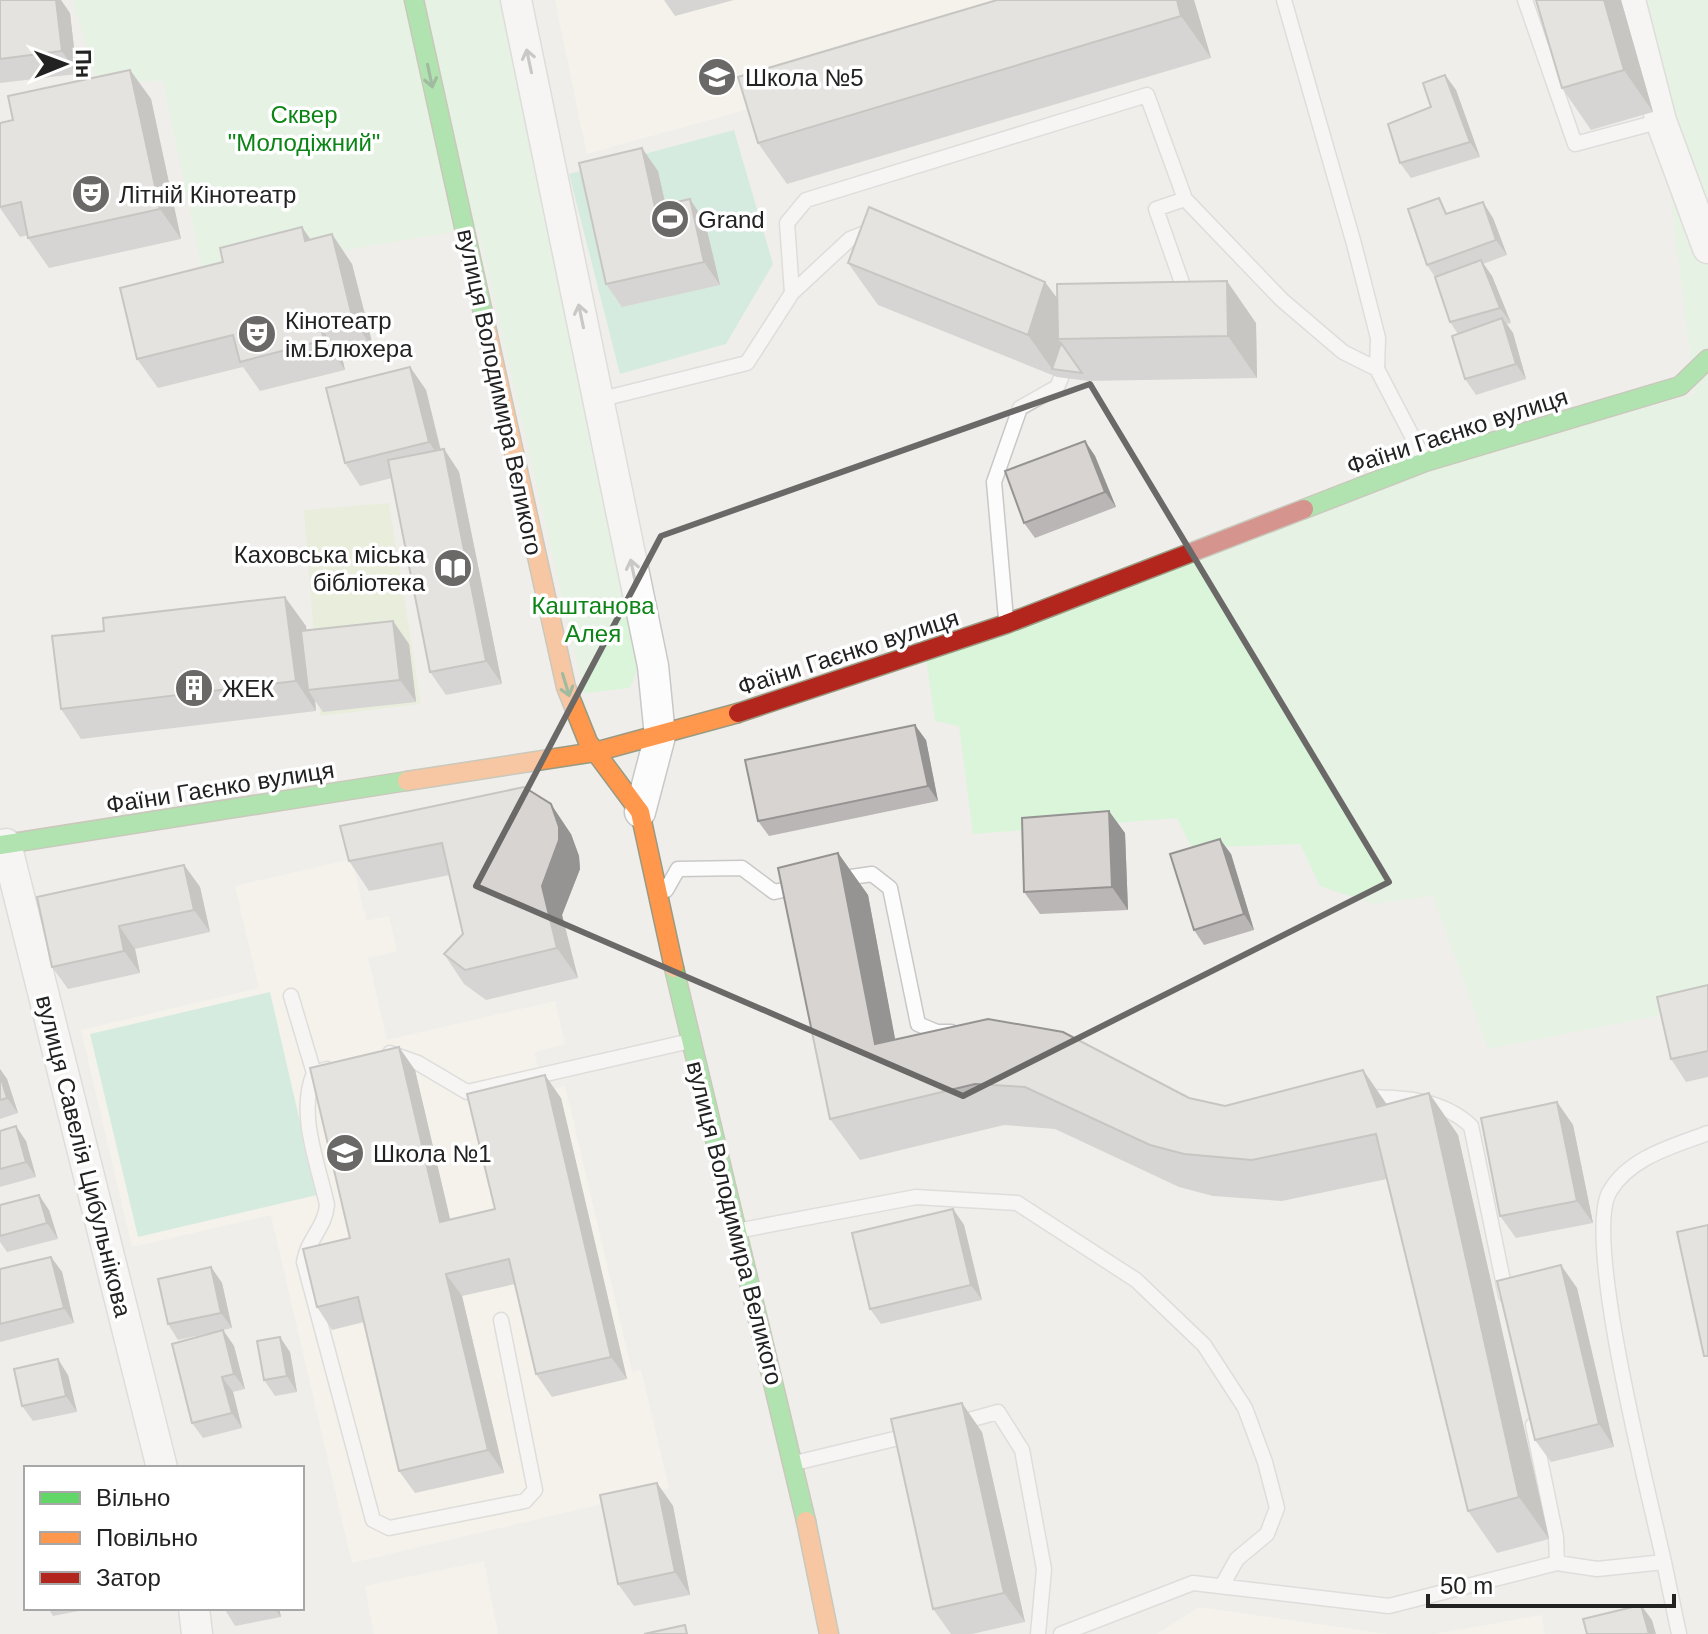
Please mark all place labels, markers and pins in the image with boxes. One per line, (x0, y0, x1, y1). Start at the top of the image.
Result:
school or university icon: Школа №5 (696, 56, 738, 98)
place label: Школа №5 (745, 64, 864, 91)
theatre icon: Літній Кінотеатр (70, 173, 112, 215)
place label: Літній Кінотеатр (119, 181, 296, 208)
sports icon: Grand (649, 198, 691, 240)
place label: Grand (698, 206, 765, 233)
place label: Кінотеатр ім.Блюхера (285, 307, 413, 362)
theatre icon: Кінотеатр ім.Блюхера (236, 313, 278, 355)
place label: Каховська міська бібліотека (234, 541, 426, 596)
library icon: Каховська міська бібліотека (432, 547, 474, 589)
building icon: ЖЕК (173, 667, 215, 709)
place label: ЖЕК (222, 675, 274, 702)
school or university icon: Школа №1 (324, 1132, 366, 1174)
place label: Школа №1 (373, 1140, 492, 1167)

